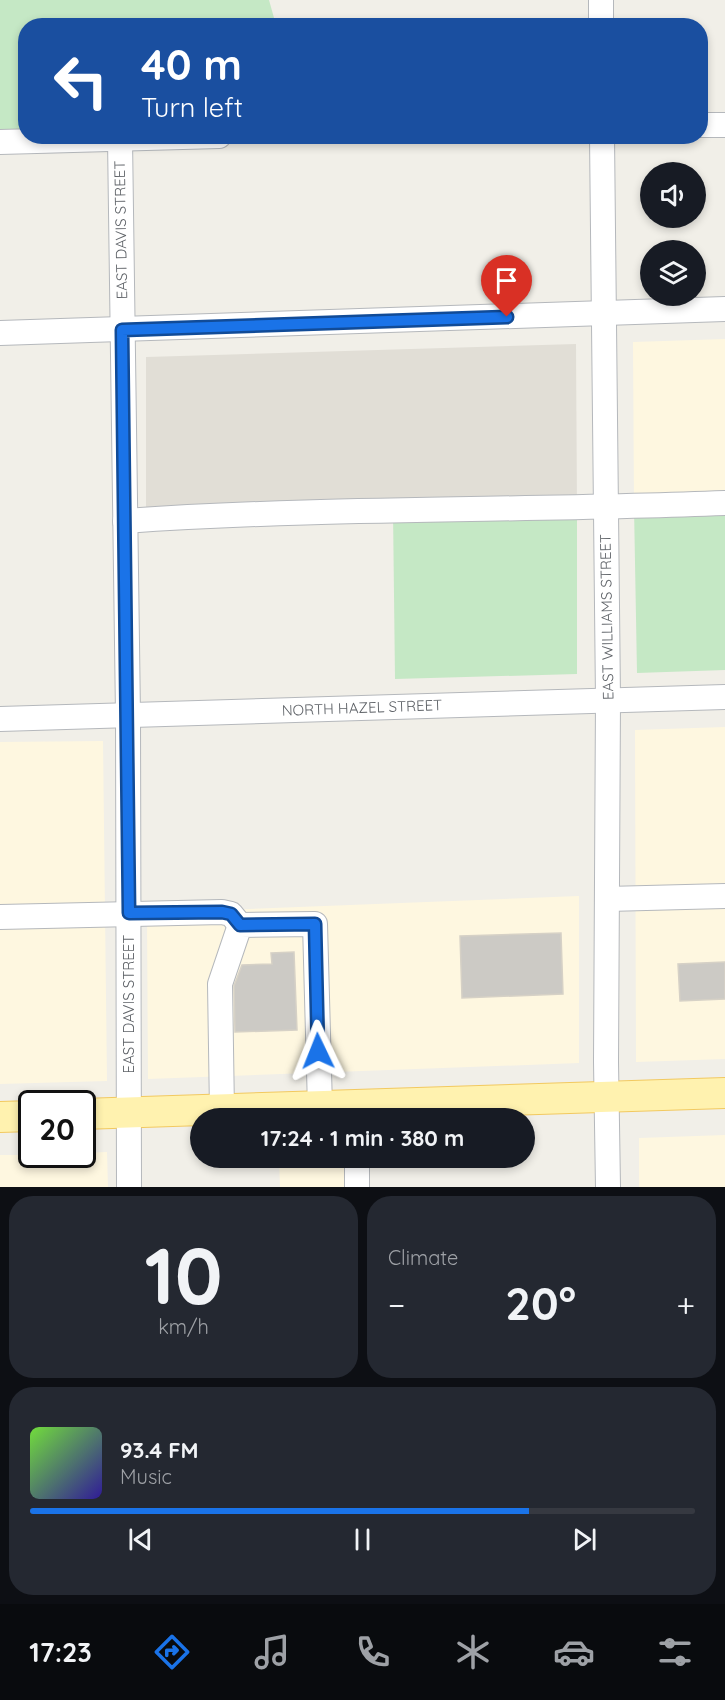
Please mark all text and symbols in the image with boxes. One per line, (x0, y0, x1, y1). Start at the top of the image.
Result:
text: 40 m (141, 38, 242, 91)
icon: left (42, 42, 120, 120)
text: Turn left (141, 90, 243, 124)
street label: EAST DAVIS STREET (110, 160, 131, 300)
map controls (640, 162, 706, 306)
button: sound (640, 162, 706, 228)
button: layers (640, 240, 706, 306)
pin (481, 255, 532, 317)
icon: arrive (490, 264, 523, 297)
street label: EAST WILLIAMS STREET (596, 534, 617, 700)
street label: NORTH HAZEL STREET (281, 695, 443, 720)
street label: EAST DAVIS STREET (119, 935, 138, 1073)
position arrow (286, 1019, 350, 1083)
speed limit sign: 20 (18, 1090, 96, 1168)
text: 17:24 · 1 min · 380 m (261, 1124, 464, 1152)
text: 10 (144, 1226, 223, 1324)
text: Climate (388, 1245, 458, 1270)
text: 20° (505, 1275, 576, 1331)
text: − (388, 1284, 405, 1325)
text: + (676, 1284, 695, 1325)
text: km/h (158, 1314, 209, 1339)
text: 93.4 FM (120, 1436, 199, 1464)
text: Music (120, 1464, 172, 1489)
icon: previous (124, 1523, 157, 1556)
icon: pause (346, 1523, 379, 1556)
icon: next (568, 1523, 601, 1556)
icon: directions (151, 1631, 193, 1673)
icon: music (251, 1631, 293, 1673)
icon: phone (352, 1631, 394, 1673)
icon: climate (452, 1631, 494, 1673)
icon: car (553, 1631, 595, 1673)
icon: filters (654, 1631, 696, 1673)
text: 17:23 (29, 1635, 92, 1669)

